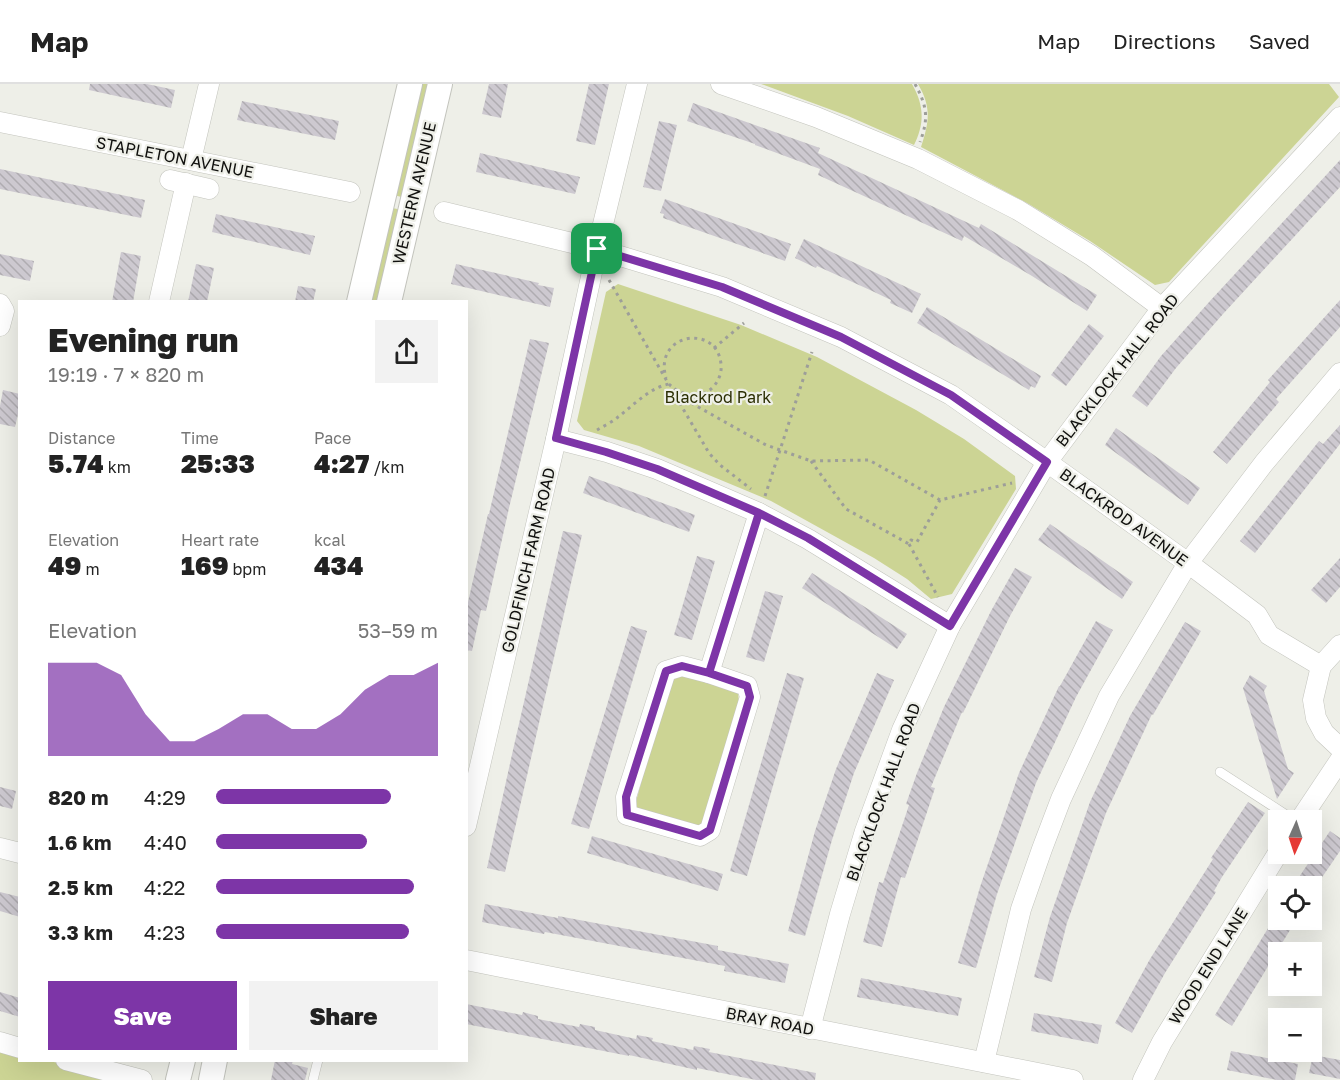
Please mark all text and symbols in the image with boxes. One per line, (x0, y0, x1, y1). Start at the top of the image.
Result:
text: Map (30, 25, 88, 58)
text: Map (1037, 28, 1080, 54)
text: Directions (1113, 28, 1216, 54)
text: Saved (1249, 28, 1310, 54)
street label: WESTERN AVENUE (388, 120, 440, 266)
street label: STAPLETON AVENUE (95, 132, 255, 182)
pin (571, 223, 622, 274)
icon: arrive (580, 232, 613, 265)
street label: BLACKLOCK HALL ROAD (1051, 290, 1183, 450)
text: Evening run (48, 320, 239, 359)
button: share (375, 320, 438, 383)
text: 19:19 · 7 × 820 m (48, 362, 204, 386)
park label: Blackrod Park (665, 387, 771, 407)
text: Distance (48, 428, 115, 448)
text: Time (181, 428, 219, 448)
text: Pace (314, 428, 351, 448)
text: 5.74 (48, 448, 104, 479)
text: 25:33 (181, 448, 255, 479)
text: 4:27 (314, 448, 369, 479)
text: km (104, 457, 131, 477)
text: /km (369, 457, 404, 477)
street label: BLACKROD AVENUE (1056, 464, 1192, 570)
street label: GOLDFINCH FARM ROAD (497, 465, 559, 655)
text: Elevation (48, 530, 119, 550)
text: Heart rate (181, 530, 259, 550)
text: kcal (314, 530, 346, 550)
text: 49 (48, 550, 81, 581)
text: 169 (181, 550, 229, 581)
text: 434 (314, 550, 363, 581)
text: m (81, 559, 100, 579)
text: bpm (229, 559, 266, 579)
text: Elevation (48, 618, 137, 642)
text: 53–59 m (358, 618, 438, 642)
street label: BLACKLOCK HALL ROAD (841, 700, 925, 884)
text: 820 m (48, 785, 109, 809)
text: 4:29 (144, 785, 186, 809)
north arrow (1268, 810, 1322, 864)
map controls (1268, 810, 1322, 1062)
text: 1.6 km (48, 830, 112, 854)
text: 4:40 (144, 830, 187, 854)
text: 2.5 km (48, 875, 113, 899)
text: 4:22 (144, 875, 185, 899)
button: locate (1268, 876, 1322, 930)
street label: WOOD END LANE (1164, 904, 1252, 1028)
text: 3.3 km (48, 920, 113, 944)
text: 4:23 (144, 920, 186, 944)
button: + (1268, 942, 1322, 996)
button: Save (48, 981, 237, 1050)
button: Share (249, 981, 438, 1050)
street label: BRAY ROAD (724, 1003, 816, 1039)
button: − (1268, 1008, 1322, 1062)

